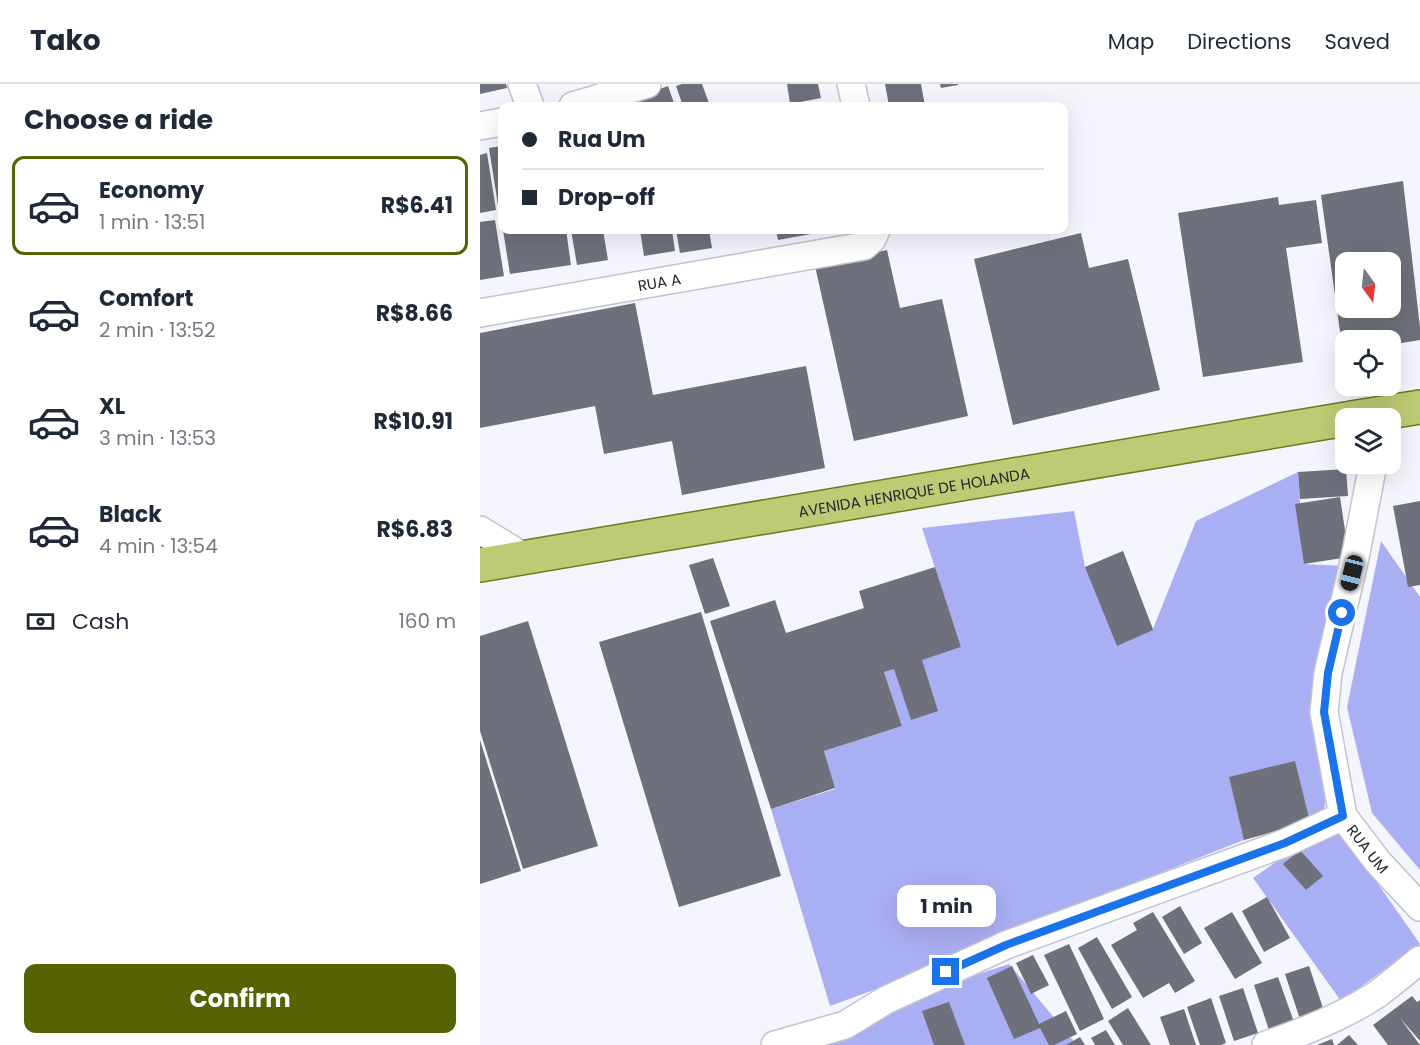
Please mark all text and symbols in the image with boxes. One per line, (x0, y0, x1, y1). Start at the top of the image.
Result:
text: Tako (30, 21, 101, 60)
text: Map (1108, 27, 1154, 56)
text: Directions (1187, 27, 1291, 56)
text: Saved (1324, 27, 1390, 56)
text: Choose a ride (24, 101, 213, 138)
text: Rua Um (558, 124, 646, 155)
text: Economy (99, 175, 204, 206)
icon: car (27, 179, 81, 233)
text: Drop-off (558, 182, 655, 213)
text: R$6.41 (381, 190, 453, 221)
text: 1 min · 13:51 (99, 208, 205, 236)
north arrow (1335, 252, 1401, 318)
map controls (1335, 252, 1401, 474)
street label: RUA A (636, 268, 683, 296)
text: Comfort (99, 283, 193, 314)
icon: car (27, 287, 81, 341)
text: R$8.66 (376, 298, 453, 329)
text: 2 min · 13:52 (99, 316, 216, 344)
button: locate (1335, 330, 1401, 396)
text: XL (99, 391, 125, 422)
icon: car (27, 395, 81, 449)
text: R$10.91 (374, 406, 453, 437)
button: layers (1335, 408, 1401, 474)
text: 3 min · 13:53 (99, 424, 216, 452)
street label: AVENIDA HENRIQUE DE HOLANDA (796, 462, 1031, 522)
text: Black (99, 499, 162, 530)
icon: car (27, 503, 81, 557)
text: R$6.83 (376, 514, 453, 545)
text: 4 min · 13:54 (99, 532, 218, 560)
car (1339, 553, 1365, 593)
route start (1328, 599, 1355, 626)
icon: cash (24, 605, 57, 638)
text: Cash (72, 606, 129, 637)
text: 160 m (398, 607, 456, 635)
street label: RUA UM (1343, 820, 1394, 878)
callout: 1 min (896, 885, 996, 927)
text: 1 min (920, 892, 973, 920)
route end (932, 958, 959, 985)
button: Confirm (24, 964, 456, 1033)

